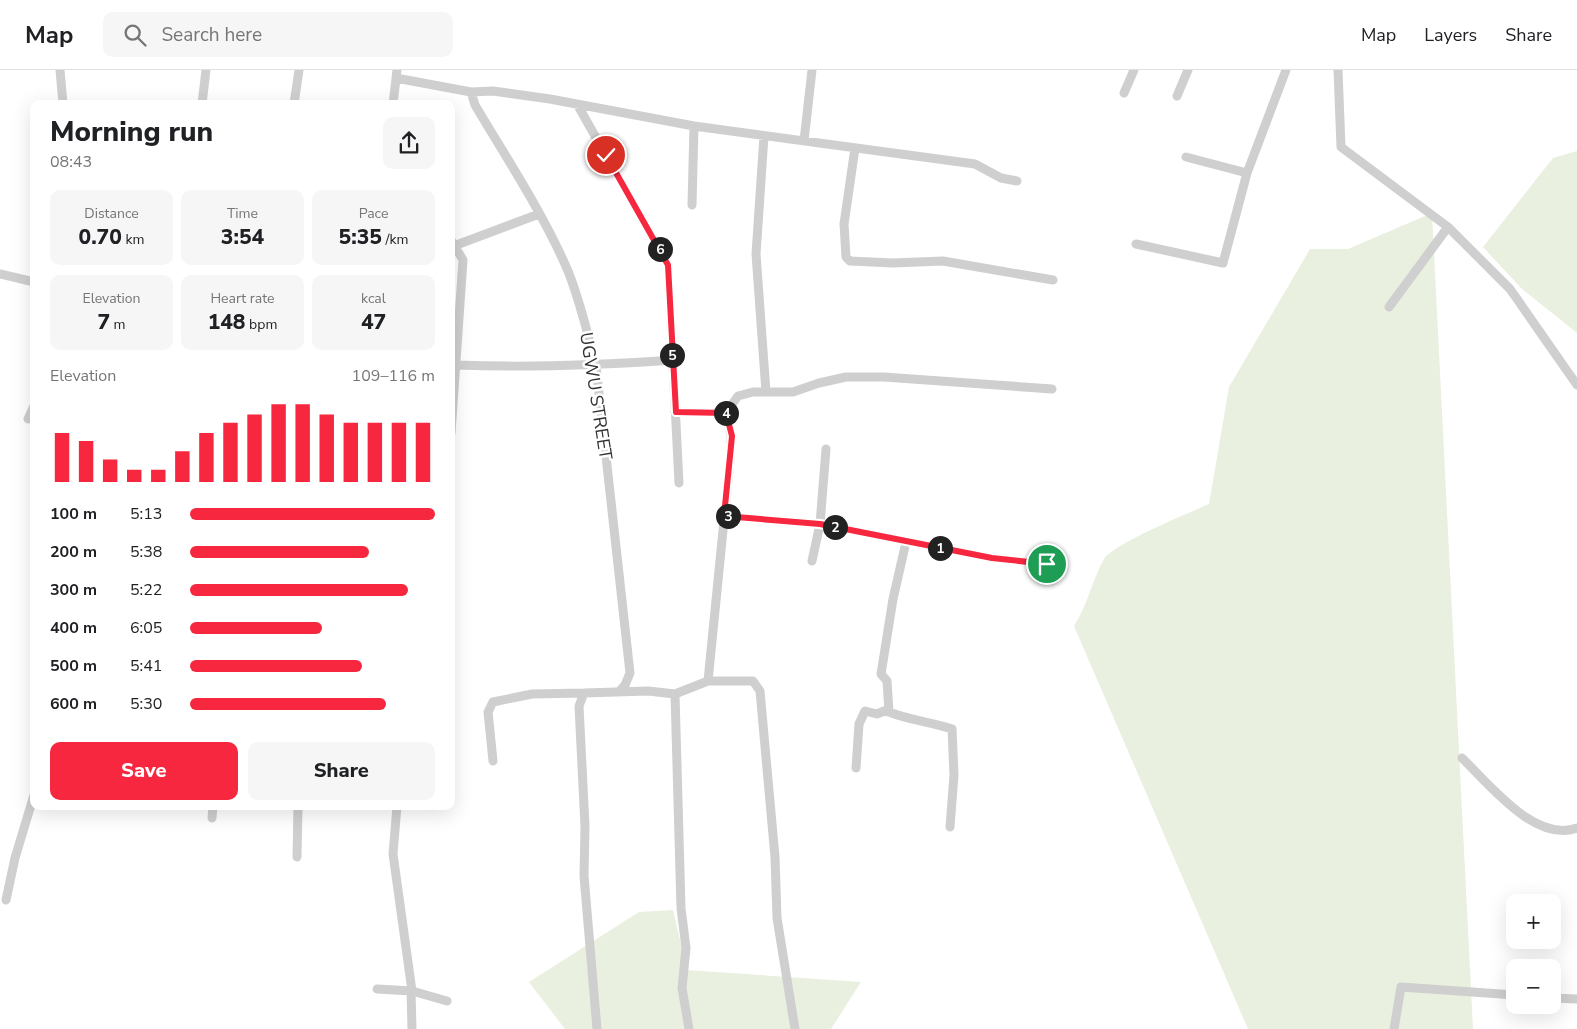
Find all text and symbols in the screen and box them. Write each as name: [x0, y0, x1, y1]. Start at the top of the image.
search box: [103, 12, 453, 57]
text: Map: [25, 19, 73, 51]
icon: search: [121, 21, 149, 49]
text: Search here: [161, 22, 262, 48]
text: Map: [1361, 23, 1396, 47]
text: Layers: [1424, 23, 1477, 47]
text: Share: [1505, 23, 1552, 47]
text: Morning run: [50, 113, 213, 151]
button: share: [383, 117, 435, 169]
pin: [585, 134, 627, 176]
icon: check: [592, 141, 620, 169]
text: 08:43: [50, 151, 92, 173]
text: Distance: [84, 204, 139, 223]
text: Time: [227, 204, 258, 223]
text: Pace: [359, 204, 388, 223]
text: 0.70: [79, 223, 122, 251]
text: 3:54: [221, 223, 264, 251]
text: 5:35: [339, 223, 382, 251]
text: km: [122, 230, 144, 249]
text: /km: [382, 230, 408, 249]
pin: 6: [648, 236, 672, 262]
text: 6: [656, 240, 665, 259]
text: Elevation: [83, 289, 140, 308]
text: Heart rate: [210, 289, 275, 308]
text: kcal: [361, 289, 386, 308]
text: 7: [97, 308, 110, 336]
text: 148: [208, 308, 245, 336]
text: 47: [361, 308, 386, 336]
text: m: [110, 315, 126, 334]
text: bpm: [245, 315, 277, 334]
street label: UGWU STREET: [574, 331, 618, 462]
pin: 5: [660, 342, 684, 368]
text: 5: [668, 346, 677, 365]
text: Elevation: [50, 365, 116, 387]
text: 109–116 m: [352, 365, 435, 387]
pin: 4: [714, 400, 738, 426]
text: 4: [722, 404, 731, 423]
text: 100 m: [50, 503, 97, 525]
text: 5:13: [130, 503, 162, 525]
pin: 3: [716, 504, 740, 528]
text: 3: [724, 507, 733, 526]
pin: 2: [822, 514, 848, 540]
text: 2: [831, 518, 840, 537]
pin: 1: [928, 536, 952, 560]
text: 1: [936, 539, 945, 558]
text: 200 m: [50, 541, 97, 563]
text: 5:38: [130, 541, 162, 563]
pin: [1026, 543, 1068, 585]
icon: arrive: [1033, 550, 1061, 578]
text: 300 m: [50, 579, 97, 601]
text: 5:22: [130, 579, 162, 601]
text: 400 m: [50, 617, 97, 639]
text: 6:05: [130, 617, 162, 639]
text: 500 m: [50, 655, 97, 677]
text: 5:41: [130, 655, 162, 677]
text: 600 m: [50, 693, 97, 715]
text: 5:30: [130, 693, 162, 715]
button: Save: [50, 742, 238, 800]
button: Share: [248, 742, 435, 800]
map controls: [1506, 894, 1561, 1014]
button: +: [1506, 894, 1561, 949]
button: −: [1506, 959, 1561, 1014]

